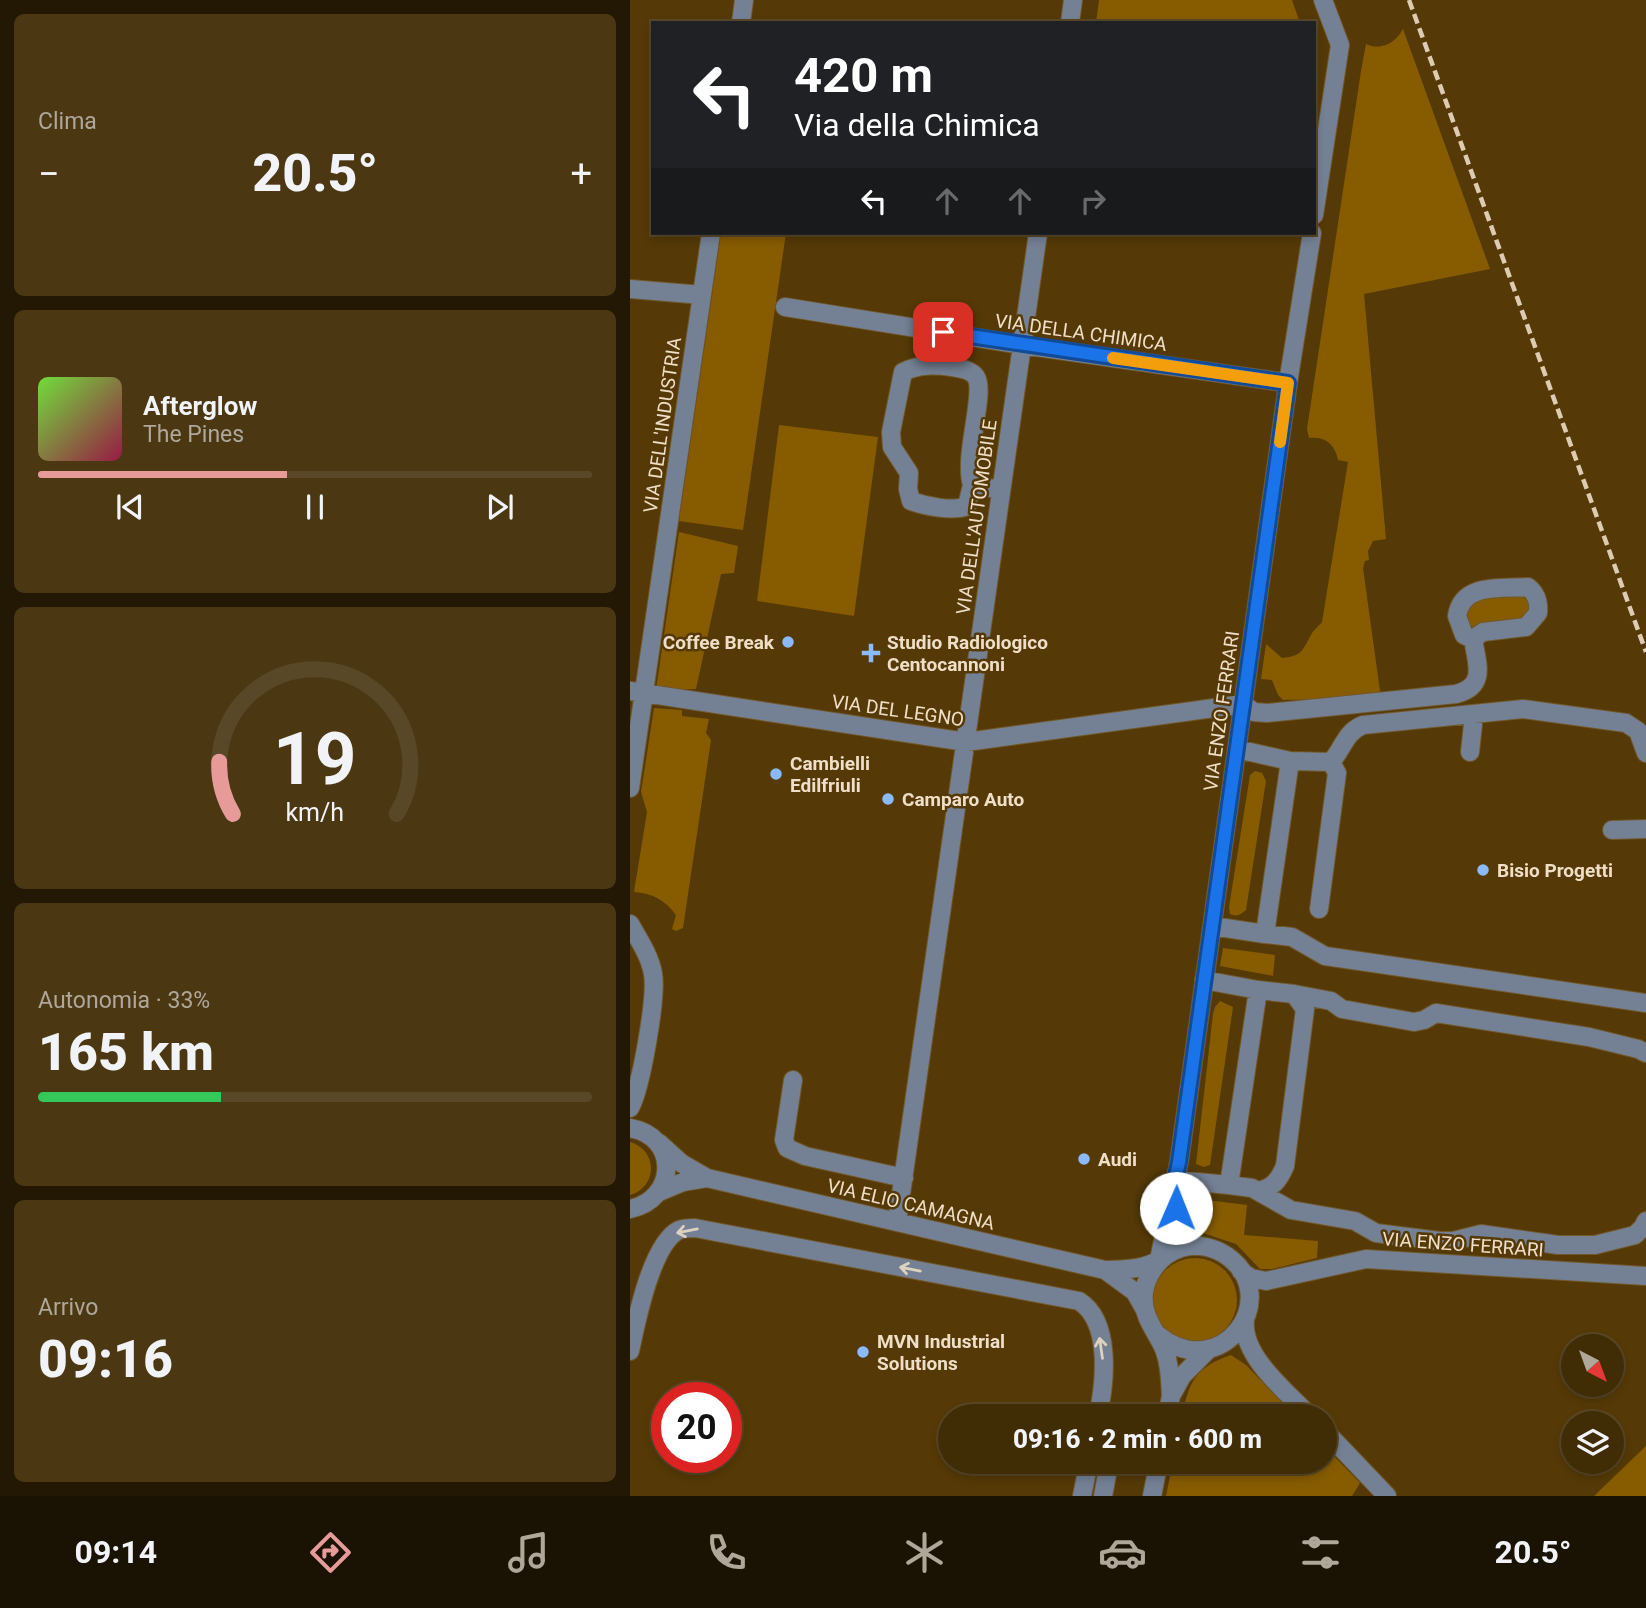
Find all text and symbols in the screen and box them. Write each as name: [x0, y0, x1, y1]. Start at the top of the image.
text: 420 m: [794, 47, 933, 104]
icon: left: [679, 49, 770, 140]
text: Via della Chimica: [794, 106, 1040, 144]
text: Clima: [38, 108, 97, 135]
text: 20.5°: [252, 143, 378, 204]
text: −: [38, 152, 60, 196]
text: +: [570, 152, 592, 196]
icon: left: [855, 182, 893, 220]
icon: ahead: [928, 182, 966, 220]
icon: ahead: [1001, 182, 1039, 220]
icon: right: [1074, 182, 1112, 220]
pin: [913, 302, 973, 362]
street label: VIA DELLA CHIMICA: [994, 309, 1169, 356]
icon: arrive: [924, 313, 962, 351]
street label: VIA DELL'INDUSTRIA: [639, 335, 686, 514]
text: Afterglow: [143, 391, 257, 421]
street label: VIA DELL'AUTOMOBILE: [951, 418, 1002, 616]
text: The Pines: [143, 421, 244, 448]
icon: previous: [111, 488, 149, 526]
icon: pause: [296, 488, 334, 526]
icon: next: [481, 488, 519, 526]
street label: VIA ENZO FERRARI: [1199, 629, 1244, 793]
place label: Coffee Break: [663, 631, 775, 654]
place label: Studio Radiologico Centocannoni: [887, 631, 1048, 676]
marker: Coffee Break: [780, 634, 796, 650]
marker: Studio Radiologico Centocannoni: [861, 643, 881, 663]
street label: VIA DEL LEGNO: [830, 690, 966, 731]
text: 19: [273, 716, 357, 802]
place label: Cambielli Edilfriuli: [790, 752, 870, 797]
marker: Cambielli Edilfriuli: [768, 766, 784, 782]
place label: Camparo Auto: [902, 788, 1025, 811]
marker: Camparo Auto: [880, 791, 896, 807]
text: km/h: [286, 798, 344, 827]
place label: Bisio Progetti: [1497, 859, 1613, 882]
marker: Bisio Progetti: [1475, 862, 1491, 878]
text: Autonomia · 33%: [38, 987, 210, 1014]
text: 165 km: [38, 1022, 214, 1083]
place label: Audi: [1098, 1148, 1137, 1171]
marker: Audi: [1076, 1151, 1092, 1167]
position arrow: [1139, 1171, 1213, 1245]
street label: VIA ELIO CAMAGNA: [825, 1174, 998, 1235]
one-way arrow: [676, 1225, 698, 1238]
street label: VIA ENZO FERRARI: [1381, 1227, 1544, 1262]
one-way arrow: [899, 1261, 922, 1275]
text: Arrivo: [38, 1294, 98, 1321]
text: 09:16: [38, 1329, 173, 1390]
place label: MVN Industrial Solutions: [877, 1330, 1005, 1375]
north arrow: [1561, 1334, 1624, 1396]
map controls: [1561, 1334, 1624, 1474]
one-way arrow: [1095, 1337, 1108, 1360]
marker: MVN Industrial Solutions: [855, 1344, 871, 1360]
speed limit sign: 20: [651, 1382, 742, 1473]
button: layers: [1561, 1411, 1624, 1474]
text: 09:16 · 2 min · 600 m: [1013, 1424, 1262, 1454]
icon: directions: [306, 1528, 355, 1577]
icon: music: [504, 1528, 553, 1577]
icon: phone: [702, 1528, 751, 1577]
icon: climate: [900, 1528, 949, 1577]
icon: car: [1098, 1528, 1147, 1577]
icon: filters: [1296, 1528, 1345, 1577]
text: 09:14: [75, 1533, 157, 1571]
text: 20.5°: [1495, 1533, 1571, 1571]

